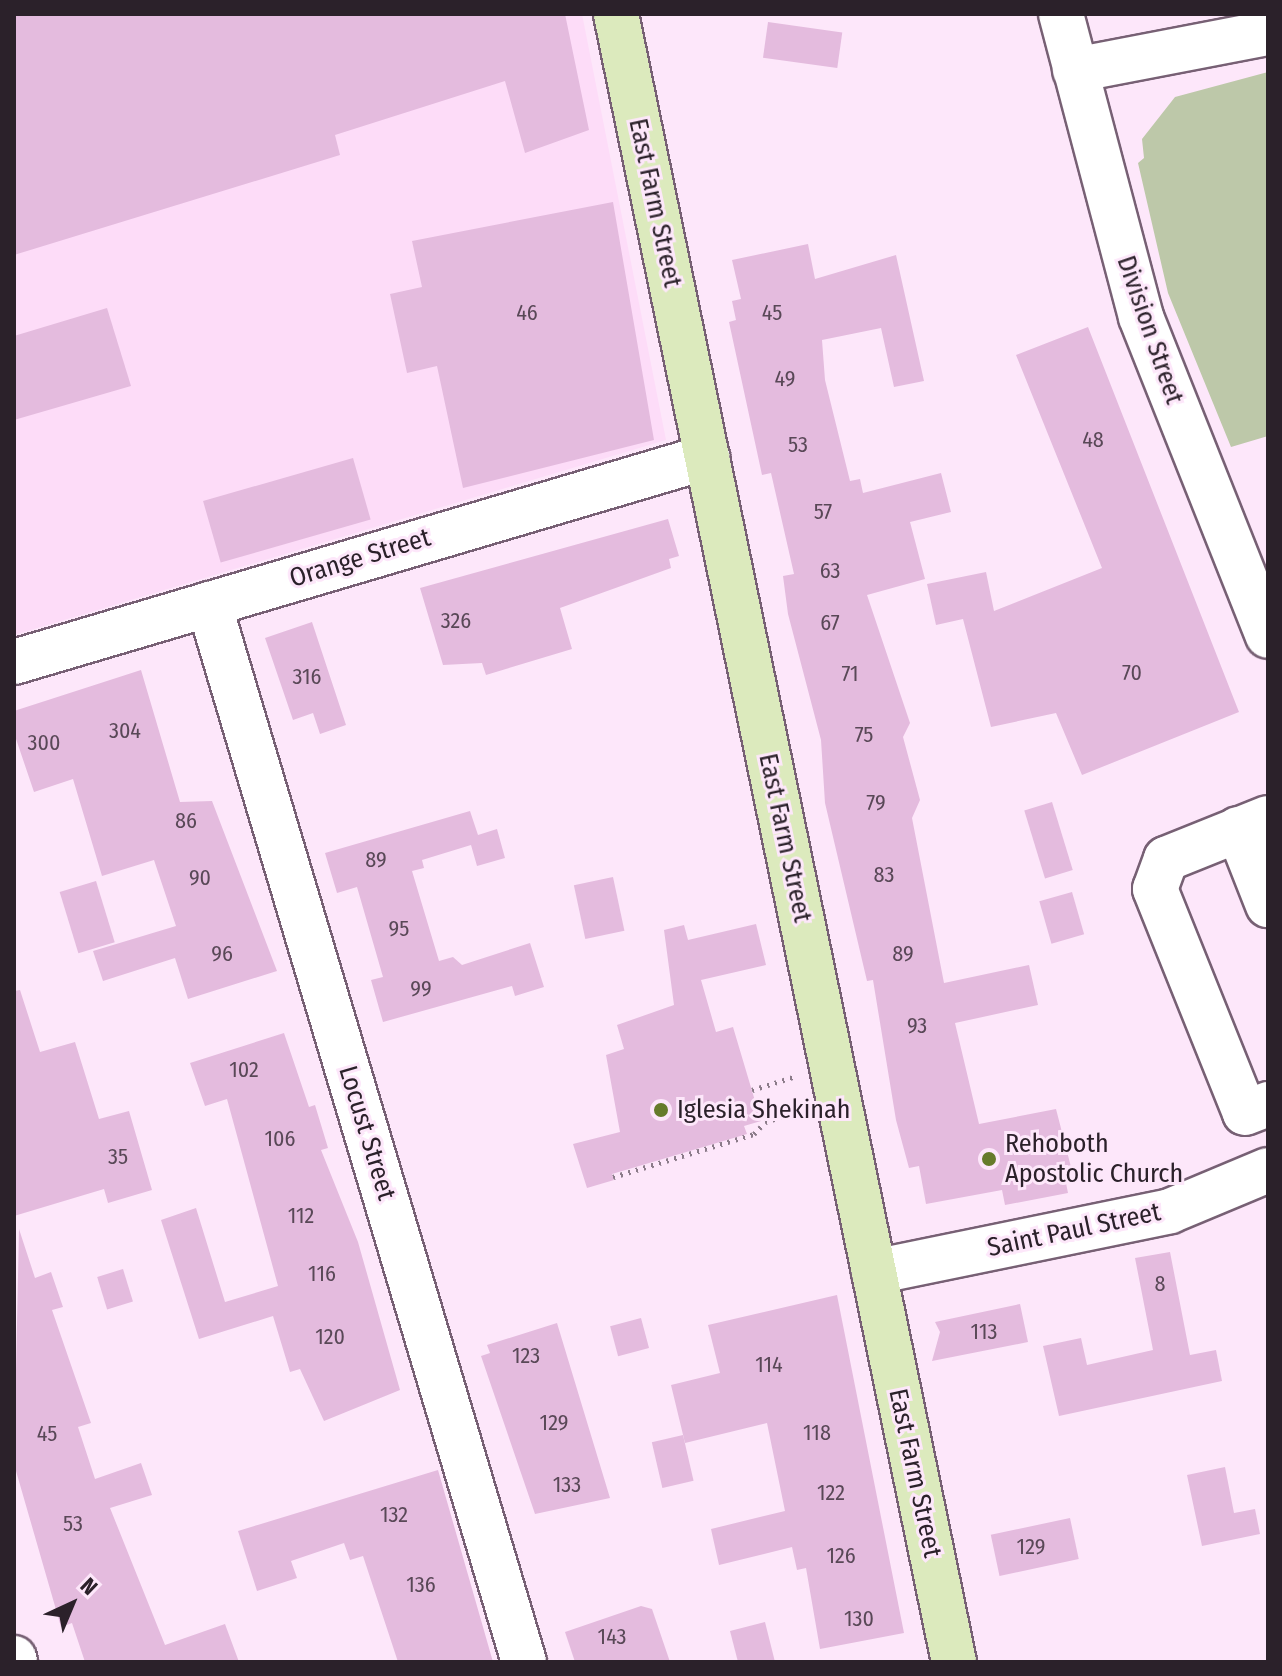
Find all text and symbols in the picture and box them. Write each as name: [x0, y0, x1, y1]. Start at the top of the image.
street label: East Farm Street: [622, 116, 688, 290]
street label: Division Street: [1110, 252, 1190, 408]
house number: 46: [516, 300, 538, 326]
house number: 45: [762, 300, 782, 326]
house number: 49: [775, 366, 795, 392]
house number: 48: [1082, 427, 1104, 453]
house number: 53: [788, 432, 808, 458]
house number: 57: [814, 499, 832, 525]
street label: Orange Street: [286, 522, 434, 594]
house number: 63: [820, 558, 840, 584]
house number: 326: [441, 608, 471, 634]
house number: 67: [820, 610, 840, 636]
house number: 70: [1122, 660, 1142, 686]
house number: 71: [841, 661, 859, 687]
house number: 316: [293, 664, 321, 690]
house number: 304: [109, 718, 141, 744]
house number: 75: [855, 722, 873, 748]
house number: 300: [28, 730, 60, 756]
street label: East Farm Street: [752, 751, 818, 925]
house number: 79: [866, 790, 886, 816]
house number: 86: [175, 808, 197, 834]
house number: 89: [365, 847, 387, 873]
house number: 83: [874, 862, 894, 888]
house number: 90: [189, 865, 211, 891]
house number: 95: [389, 916, 409, 942]
house number: 96: [211, 941, 233, 967]
house number: 89: [892, 941, 914, 967]
house number: 99: [410, 976, 432, 1002]
house number: 93: [907, 1013, 927, 1039]
house number: 102: [229, 1057, 259, 1083]
street label: Locust Street: [332, 1062, 402, 1204]
place label: Iglesia Shekinah: [677, 1094, 850, 1126]
marker: Iglesia Shekinah: [652, 1101, 670, 1119]
house number: 106: [265, 1126, 295, 1152]
place label: Rehoboth Apostolic Church: [1005, 1128, 1183, 1190]
house number: 35: [108, 1144, 128, 1170]
marker: Rehoboth Apostolic Church: [980, 1150, 998, 1168]
street label: Saint Paul Street: [985, 1196, 1163, 1264]
house number: 112: [288, 1203, 314, 1229]
house number: 116: [308, 1261, 336, 1287]
house number: 8: [1155, 1271, 1165, 1297]
house number: 113: [971, 1319, 997, 1345]
house number: 120: [315, 1324, 345, 1350]
house number: 123: [512, 1343, 540, 1369]
house number: 114: [755, 1352, 783, 1378]
street label: East Farm Street: [882, 1386, 948, 1560]
house number: 129: [540, 1410, 568, 1436]
house number: 118: [803, 1420, 831, 1446]
house number: 45: [37, 1421, 57, 1447]
house number: 133: [553, 1472, 581, 1498]
house number: 122: [817, 1480, 845, 1506]
house number: 132: [380, 1502, 408, 1528]
house number: 53: [63, 1511, 83, 1537]
house number: 129: [1017, 1534, 1045, 1560]
house number: 126: [826, 1543, 856, 1569]
north arrow: [32, 1564, 112, 1644]
text: N: [75, 1572, 103, 1601]
house number: 136: [406, 1572, 436, 1598]
house number: 130: [844, 1606, 874, 1632]
house number: 143: [598, 1624, 626, 1650]

